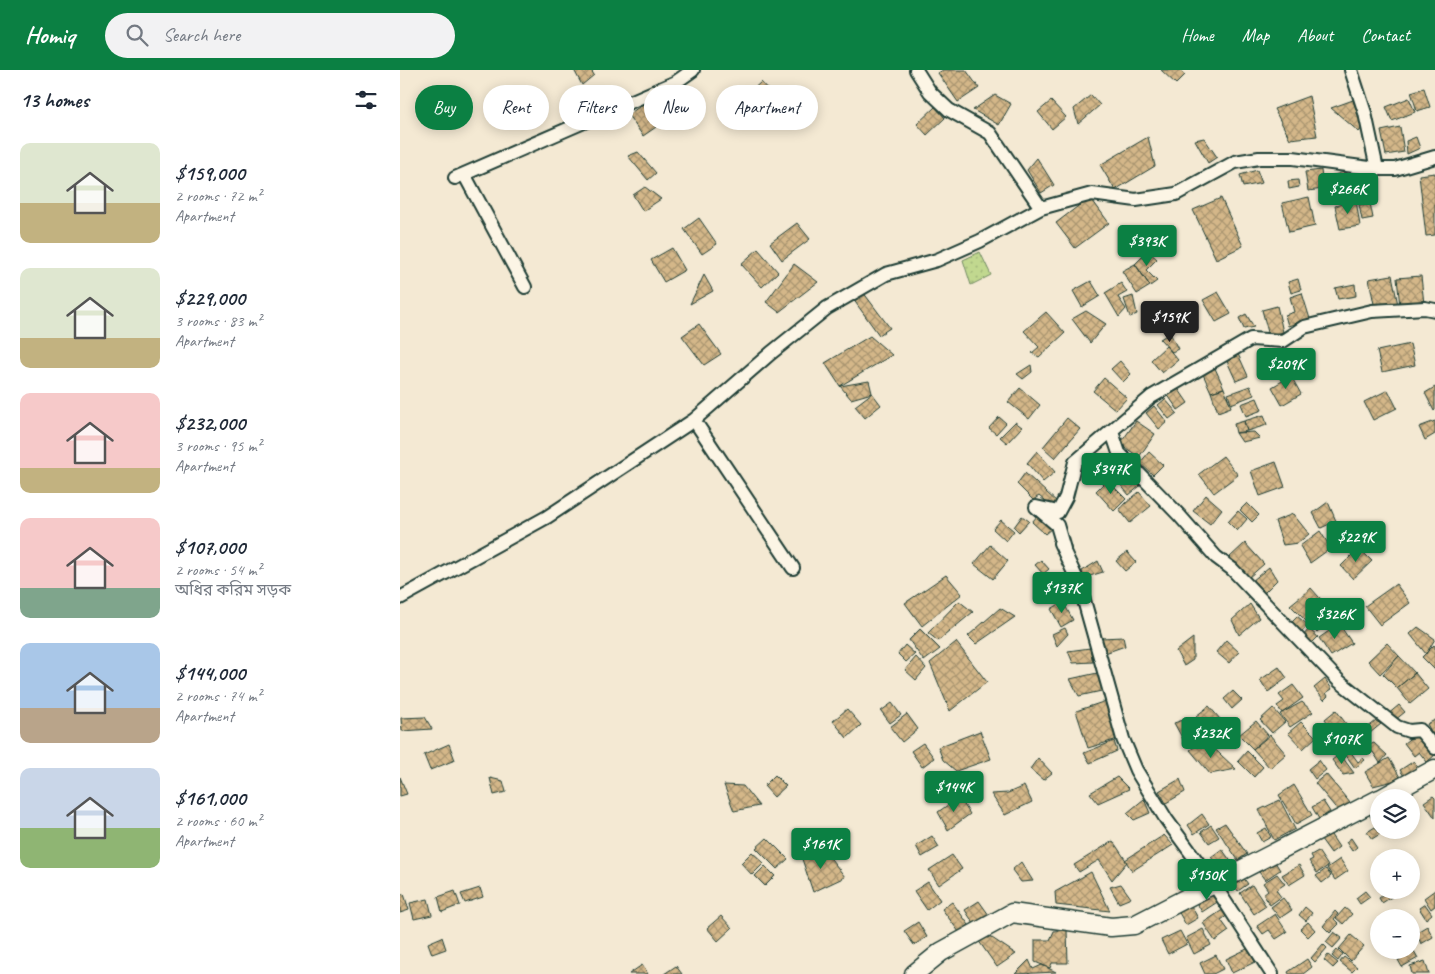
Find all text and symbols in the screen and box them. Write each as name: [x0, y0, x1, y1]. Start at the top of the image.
search box: [105, 13, 455, 58]
text: Homiq: [25, 20, 75, 50]
icon: search: [123, 21, 151, 49]
text: Search here: [163, 23, 240, 47]
text: Home: [1181, 24, 1214, 46]
text: Map: [1242, 24, 1269, 46]
text: About: [1297, 24, 1333, 46]
text: Contact: [1361, 24, 1410, 46]
chip: Buy: [415, 85, 473, 130]
chip: Rent: [483, 85, 549, 130]
chip: Filters: [559, 85, 634, 130]
chip: New: [644, 85, 706, 130]
chip: Apartment: [716, 85, 818, 130]
icon: filters: [352, 86, 380, 114]
text: 13 homes: [20, 87, 89, 113]
text: $159,000: [175, 160, 245, 186]
icon: home: [60, 163, 120, 223]
pin: $266K: [1313, 172, 1383, 215]
text: $266K: [1329, 179, 1367, 199]
text: 2 rooms · 72 m²: [175, 186, 261, 206]
text: Apartment: [175, 206, 234, 226]
pin: $393K: [1112, 224, 1182, 267]
text: $393K: [1129, 231, 1165, 251]
text: $229,000: [175, 285, 245, 311]
icon: home: [60, 288, 120, 348]
pin: $159K: [1135, 300, 1205, 343]
text: $159K: [1152, 307, 1188, 327]
text: 3 rooms · 83 m²: [175, 311, 261, 331]
text: Apartment: [175, 331, 234, 351]
pin: $209K: [1251, 348, 1321, 390]
text: $209K: [1268, 354, 1304, 374]
text: $232,000: [175, 410, 245, 436]
icon: home: [60, 413, 120, 473]
text: 3 rooms · 95 m²: [175, 436, 261, 456]
pin: $347K: [1076, 452, 1146, 495]
text: Apartment: [175, 456, 234, 476]
text: $347K: [1093, 459, 1129, 479]
pin: $229K: [1321, 520, 1391, 563]
text: $229K: [1338, 527, 1374, 547]
text: $107,000: [175, 534, 245, 560]
icon: home: [60, 538, 120, 598]
text: 2 rooms · 54 m²: [175, 560, 261, 580]
pin: $137K: [1027, 572, 1097, 614]
text: $137K: [1044, 578, 1080, 598]
text: অধির করিম সড়ক: [175, 580, 291, 600]
pin: $326K: [1300, 598, 1370, 640]
text: $326K: [1316, 604, 1354, 624]
text: $144,000: [175, 660, 245, 686]
icon: home: [60, 663, 120, 723]
text: 2 rooms · 74 m²: [175, 686, 261, 706]
text: Apartment: [175, 706, 234, 726]
pin: $232K: [1176, 716, 1246, 759]
pin: $107K: [1307, 722, 1377, 765]
text: $232K: [1193, 723, 1229, 743]
text: $107K: [1324, 729, 1360, 749]
pin: $144K: [919, 770, 989, 813]
text: $144K: [936, 777, 972, 797]
text: $161,000: [175, 785, 246, 811]
icon: home: [60, 788, 120, 848]
map controls: [1370, 789, 1420, 959]
button: layers: [1370, 789, 1420, 839]
text: 2 rooms · 60 m²: [175, 811, 261, 831]
pin: $161K: [786, 828, 856, 870]
text: Apartment: [175, 831, 234, 851]
text: $161K: [802, 834, 840, 854]
button: +: [1370, 849, 1420, 899]
pin: $150K: [1172, 858, 1242, 901]
text: $150K: [1189, 865, 1225, 885]
button: −: [1370, 909, 1420, 959]

